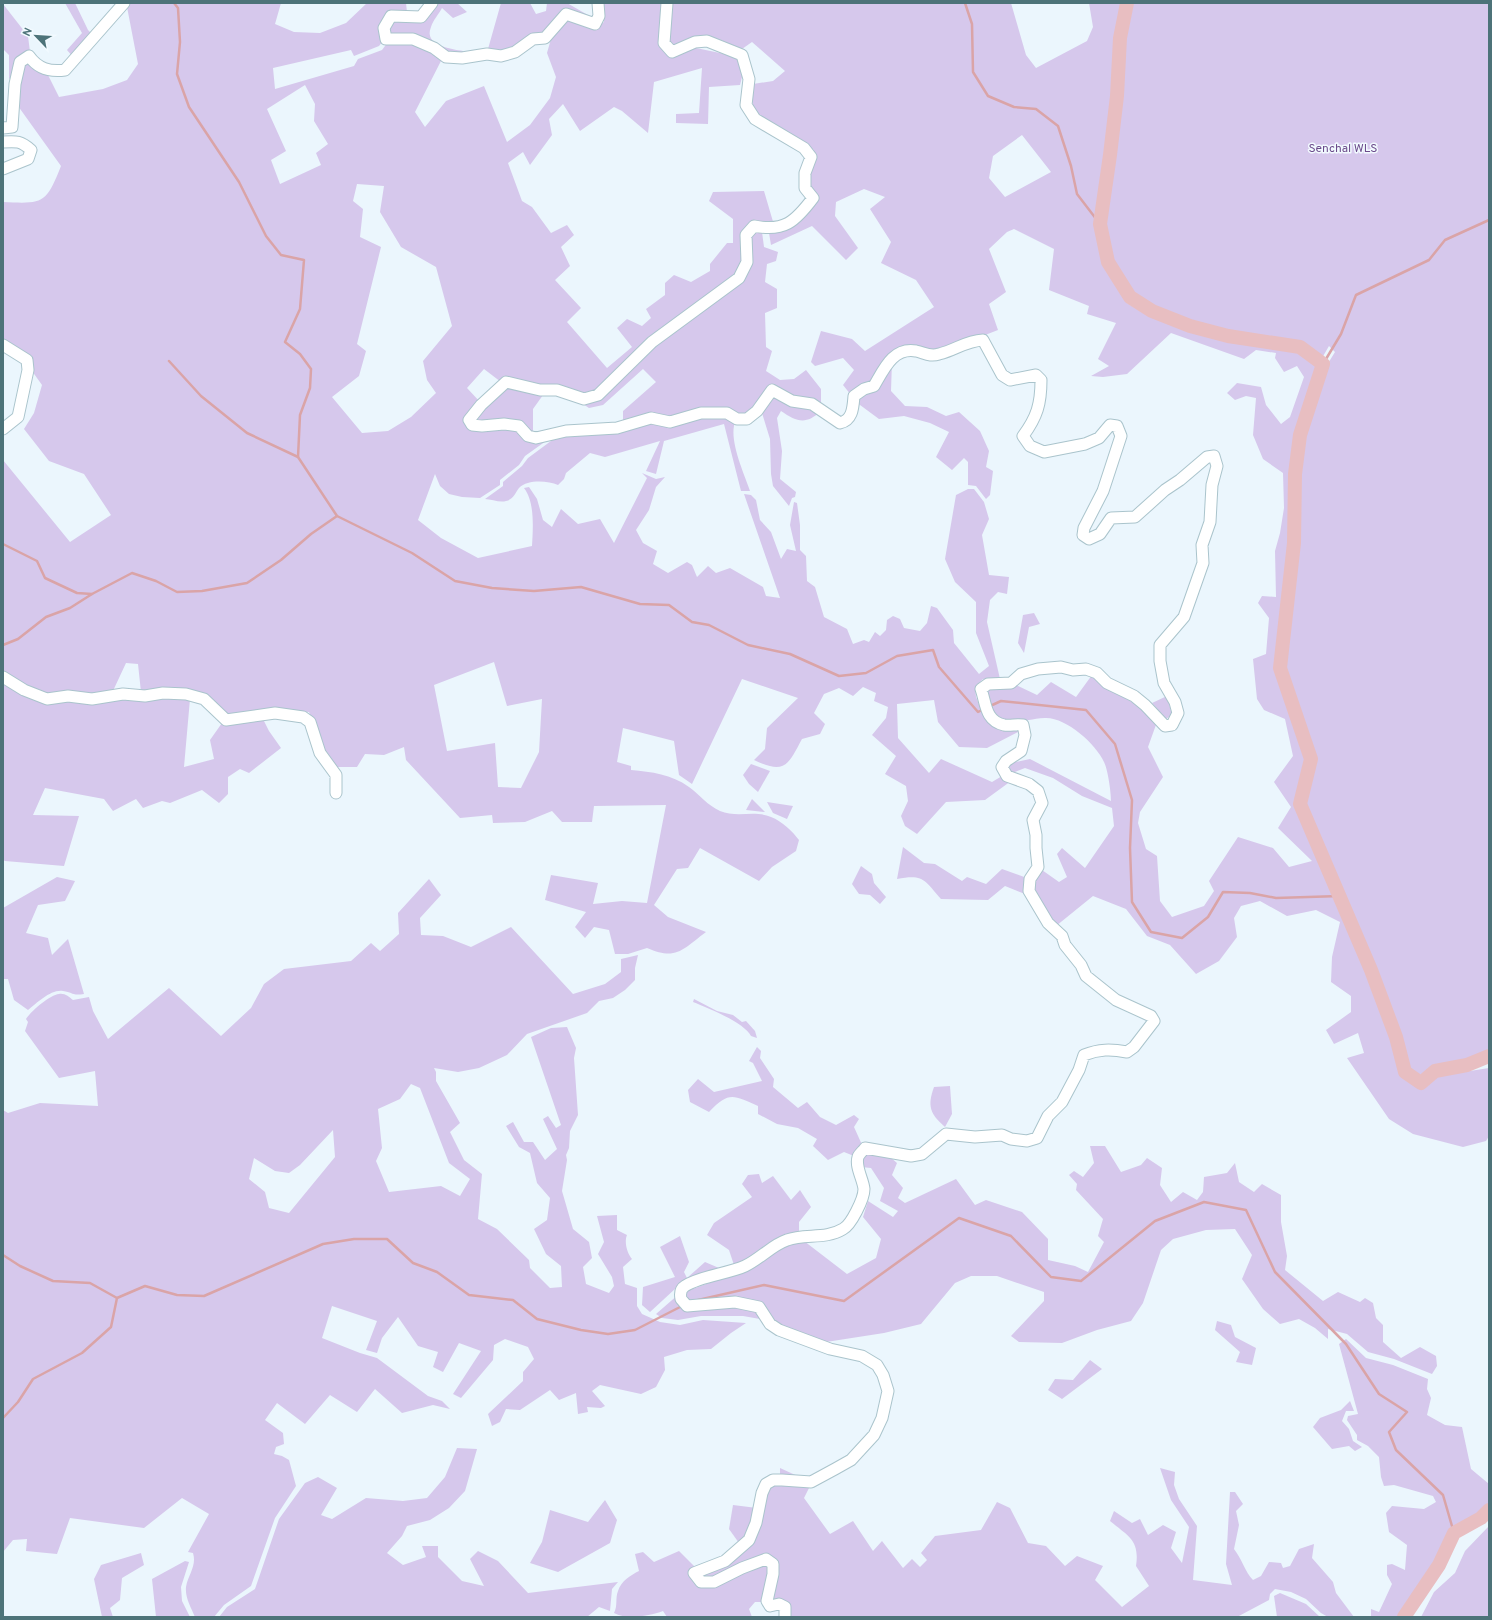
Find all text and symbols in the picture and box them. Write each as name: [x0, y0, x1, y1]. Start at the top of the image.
north arrow: [16, 16, 56, 56]
text: N: [20, 26, 36, 39]
park label: Senchal WLS: [1308, 141, 1378, 157]

